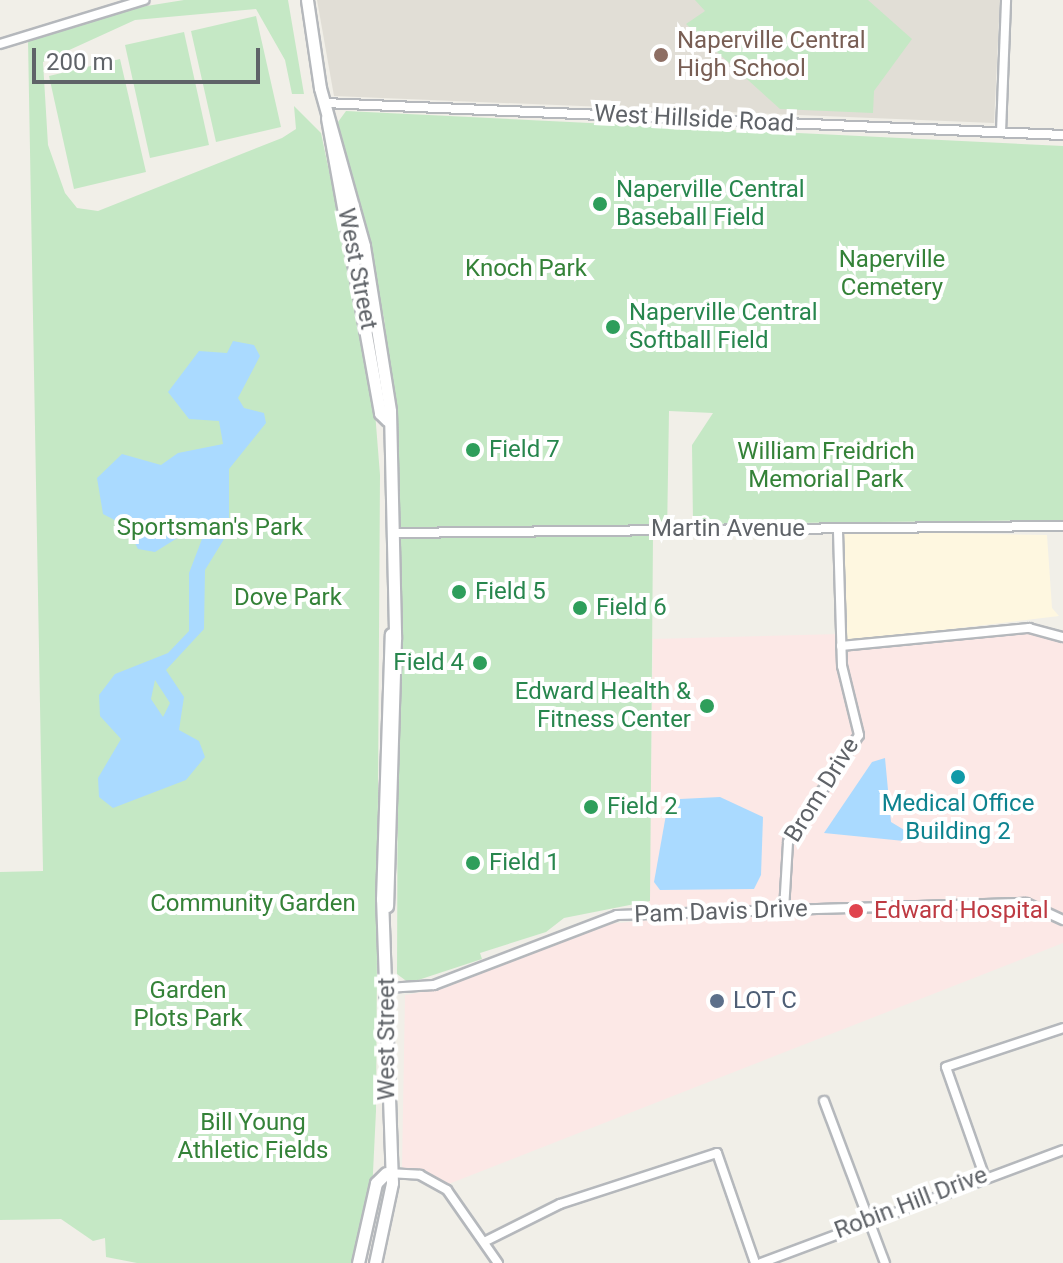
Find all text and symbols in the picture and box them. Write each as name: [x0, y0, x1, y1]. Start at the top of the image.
place label: Naperville Central High School: [677, 27, 866, 83]
scale bar: [36, 32, 264, 82]
marker: Naperville Central High School: [652, 46, 670, 64]
text: 200 m: [46, 48, 113, 76]
street label: West Hillside Road: [593, 99, 795, 139]
place label: Naperville Central Baseball Field: [616, 176, 805, 232]
marker: Naperville Central Baseball Field: [591, 195, 609, 213]
street label: West Street: [331, 206, 383, 332]
park label: Naperville Cemetery: [839, 246, 945, 302]
park label: Knoch Park: [465, 255, 587, 283]
place label: Naperville Central Softball Field: [629, 299, 818, 355]
marker: Naperville Central Softball Field: [604, 318, 622, 336]
place label: Field 7: [489, 436, 560, 464]
park label: William Freidrich Memorial Park: [737, 438, 915, 494]
marker: Field 7: [464, 441, 482, 459]
park label: Sportsman's Park: [117, 514, 303, 542]
street label: Martin Avenue: [651, 515, 805, 543]
place label: Field 5: [475, 578, 546, 606]
marker: Field 5: [450, 583, 468, 601]
park label: Dove Park: [234, 584, 342, 612]
place label: Field 6: [596, 594, 667, 622]
marker: Field 6: [571, 599, 589, 617]
place label: Field 4: [393, 649, 464, 677]
marker: Field 4: [471, 654, 489, 672]
place label: Edward Health & Fitness Center: [515, 678, 691, 734]
marker: Edward Health & Fitness Center: [698, 697, 716, 715]
street label: Brom Drive: [779, 733, 865, 847]
marker: Medical Office Building 2: [949, 768, 967, 786]
place label: Medical Office Building 2: [882, 790, 1034, 846]
place label: Field 2: [607, 793, 678, 821]
marker: Field 2: [582, 798, 600, 816]
place label: Field 1: [489, 849, 560, 877]
marker: Field 1: [464, 854, 482, 872]
park label: Community Garden: [150, 890, 356, 918]
street label: Pam Davis Drive: [634, 895, 808, 929]
place label: Edward Hospital: [874, 897, 1049, 925]
marker: Edward Hospital: [845, 900, 867, 922]
park label: Garden Plots Park: [133, 977, 243, 1033]
street label: West Street: [373, 977, 401, 1101]
place label: LOT C: [733, 987, 797, 1015]
marker: LOT C: [708, 992, 726, 1010]
park label: Bill Young Athletic Fields: [178, 1109, 328, 1165]
street label: Robin Hill Drive: [830, 1161, 992, 1245]

